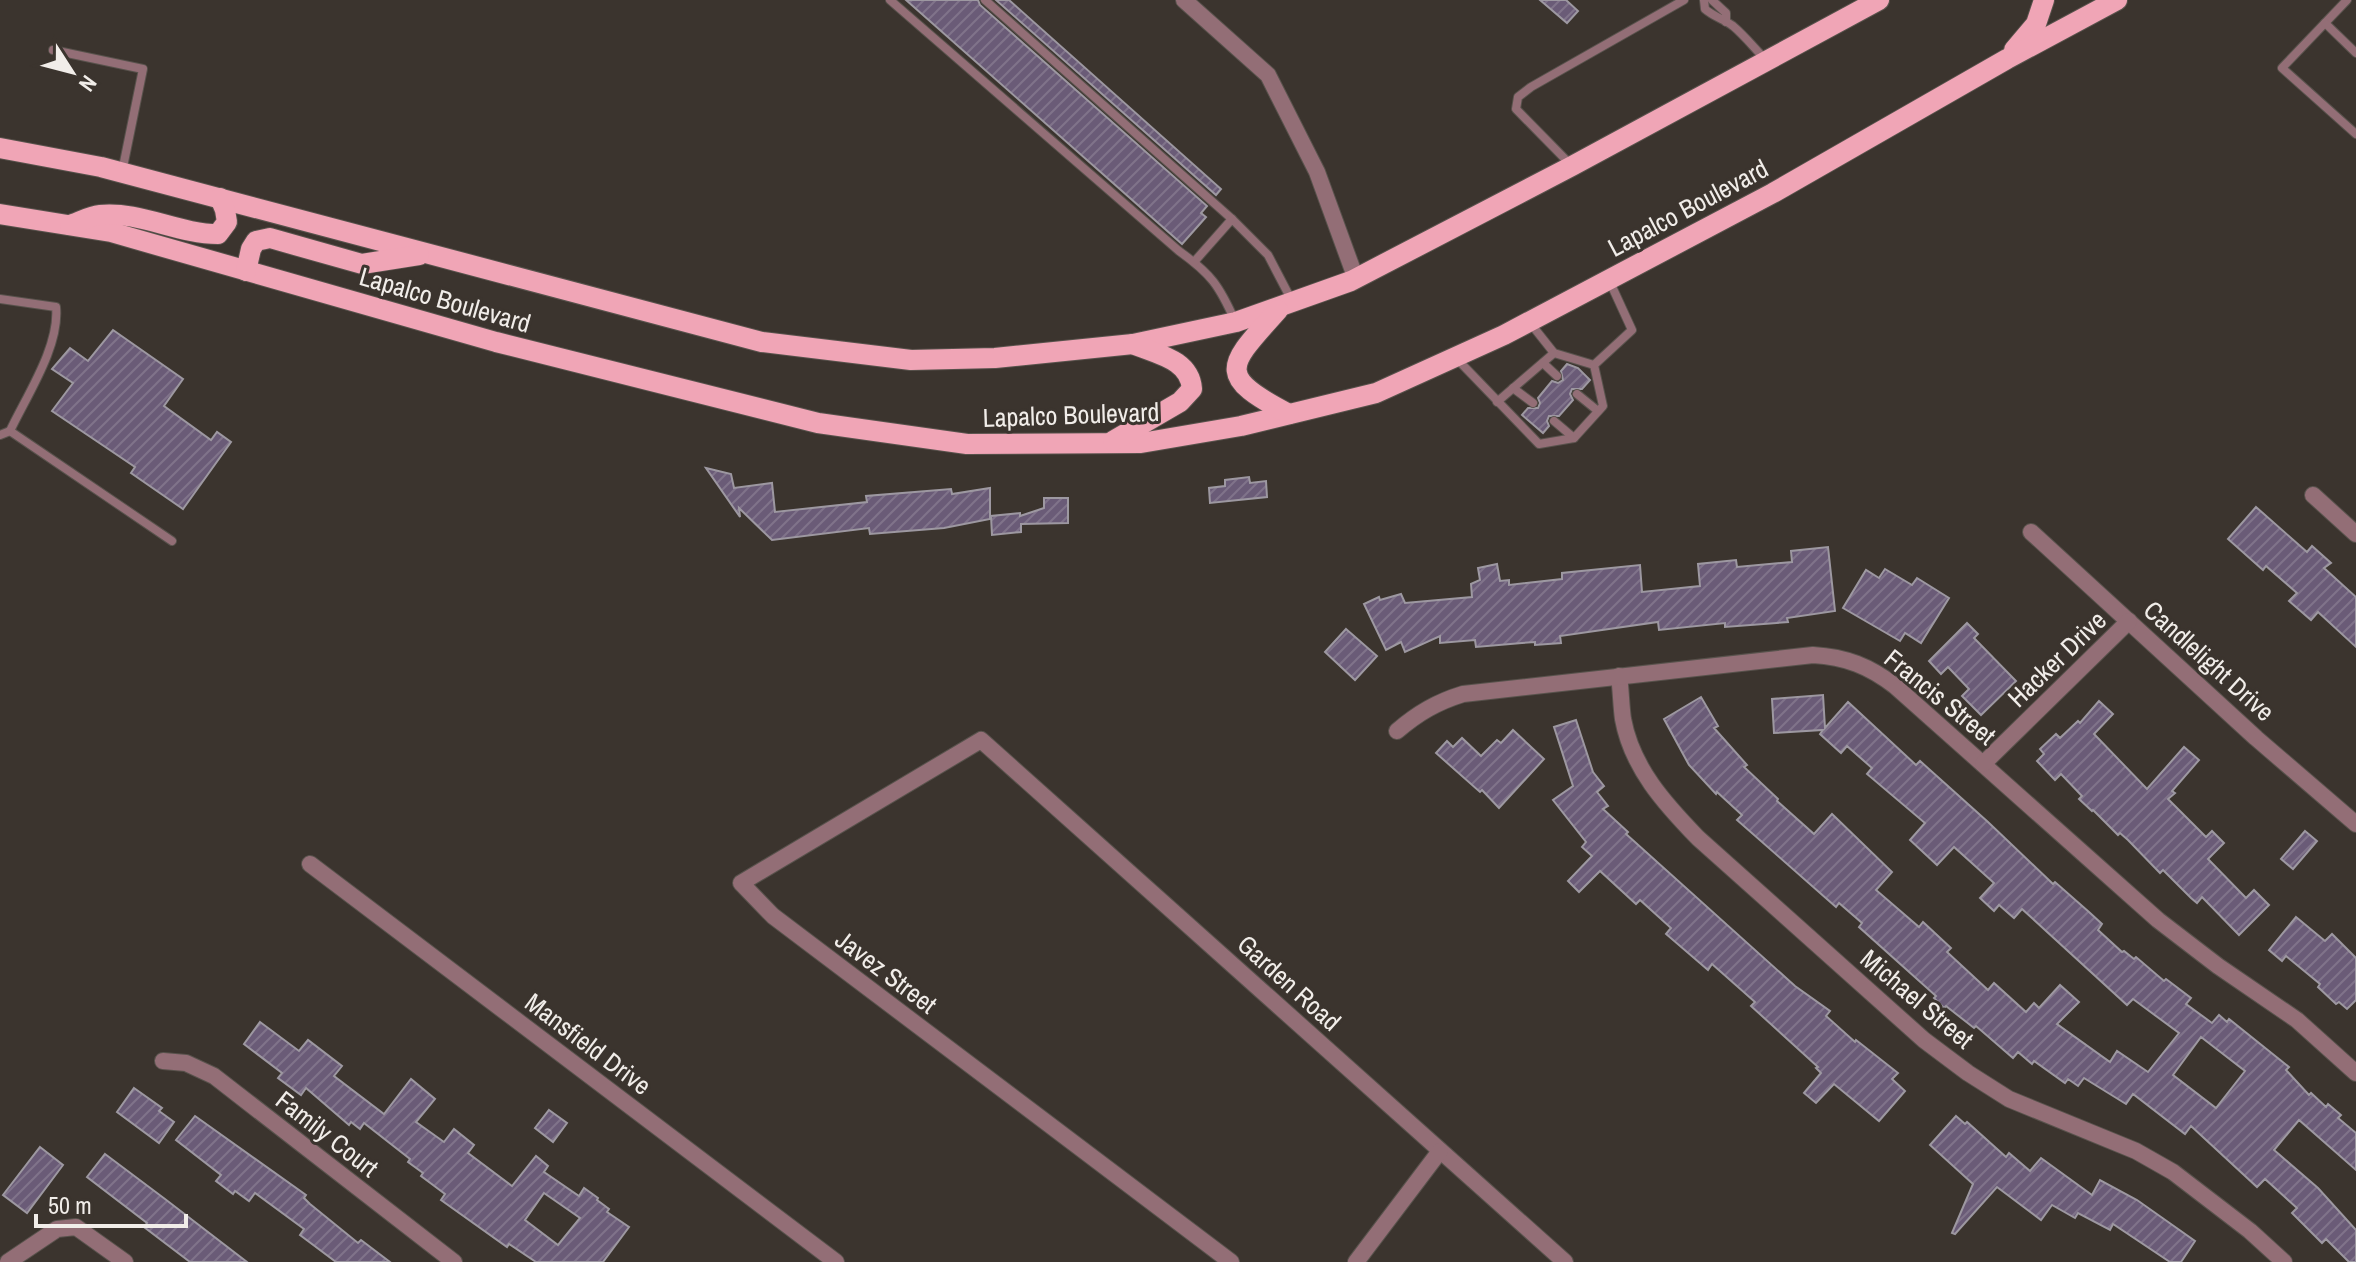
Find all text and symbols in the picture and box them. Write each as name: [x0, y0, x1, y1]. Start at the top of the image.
north arrow: [32, 32, 112, 112]
text: N: [72, 70, 104, 98]
street label: Lapalco Boulevard: [1602, 151, 1774, 264]
street label: Lapalco Boulevard: [355, 258, 535, 341]
street label: Lapalco Boulevard: [982, 394, 1160, 435]
street label: Candlelight Drive: [2136, 593, 2282, 729]
street label: Hacker Drive: [2000, 603, 2114, 714]
street label: Francis Street: [1877, 641, 2003, 752]
street label: Javez Street: [828, 922, 944, 1021]
street label: Garden Road: [1230, 927, 1349, 1038]
street label: Michael Street: [1853, 941, 1981, 1056]
street label: Mansfield Drive: [518, 985, 658, 1103]
street label: Family Court: [269, 1083, 386, 1185]
scale bar: [36, 1178, 186, 1228]
text: 50 m: [48, 1189, 92, 1221]

